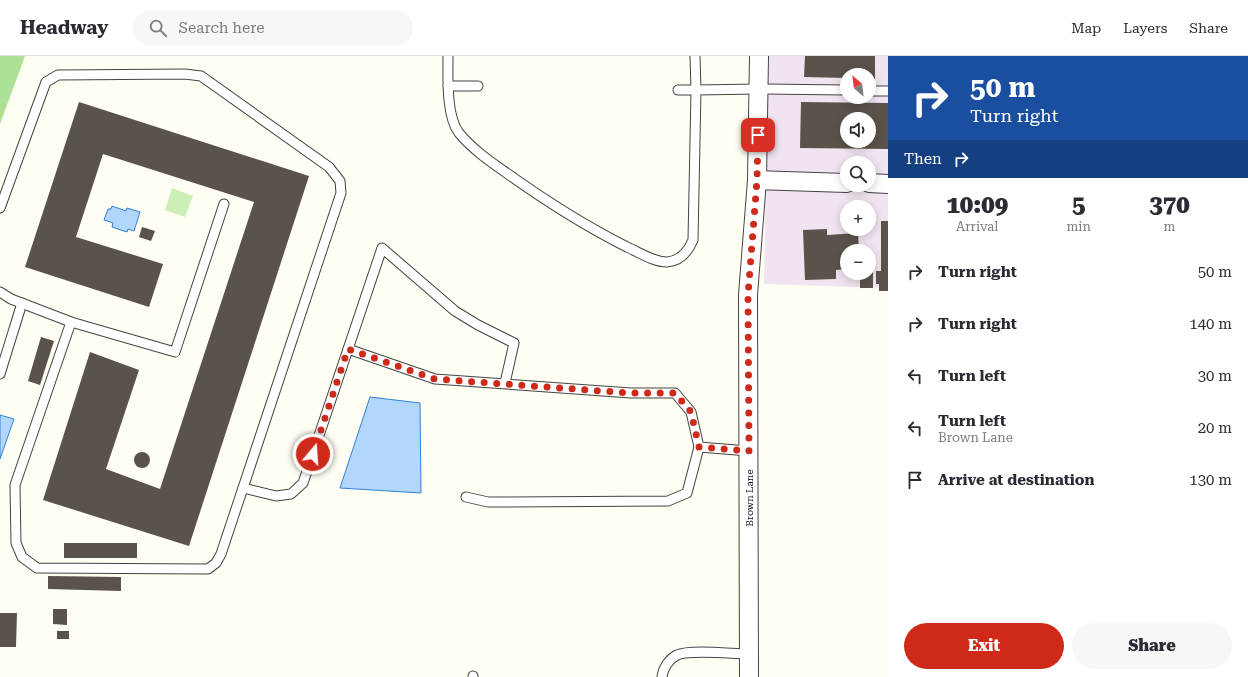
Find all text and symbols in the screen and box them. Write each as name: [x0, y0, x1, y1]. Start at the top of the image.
search box: [133, 10, 413, 46]
text: Headway: [20, 16, 109, 39]
icon: search: [147, 17, 169, 39]
text: Search here: [179, 19, 264, 37]
text: Map: [1071, 20, 1101, 36]
text: Layers: [1123, 20, 1167, 36]
text: Share: [1189, 20, 1228, 36]
north arrow: [840, 68, 876, 104]
map controls: [840, 68, 876, 280]
text: 50 m: [970, 71, 1035, 104]
icon: right: [904, 72, 956, 124]
text: Turn right: [970, 105, 1058, 126]
button: sound: [840, 112, 876, 148]
pin: [741, 118, 775, 152]
icon: arrive: [747, 124, 769, 146]
icon: right: [950, 148, 972, 170]
text: Then: [904, 150, 942, 168]
button: search: [840, 156, 876, 192]
text: 10:09: [946, 191, 1008, 219]
text: 5: [1072, 191, 1085, 219]
text: 370: [1149, 191, 1190, 219]
button: +: [840, 200, 876, 236]
text: Arrival: [956, 219, 998, 234]
text: min: [1066, 219, 1091, 234]
text: m: [1163, 219, 1175, 234]
button: −: [840, 244, 876, 280]
icon: right: [904, 261, 926, 283]
text: Turn right: [938, 263, 1017, 281]
text: 50 m: [1198, 263, 1232, 281]
icon: right: [904, 313, 926, 335]
text: Turn right: [938, 315, 1017, 333]
text: 140 m: [1189, 315, 1232, 333]
icon: left: [904, 365, 926, 387]
text: Turn left: [938, 367, 1006, 385]
text: 30 m: [1198, 367, 1232, 385]
text: Turn left: [938, 412, 1006, 430]
icon: left: [904, 417, 926, 439]
text: 20 m: [1198, 419, 1232, 437]
text: Brown Lane: [938, 430, 1013, 445]
position arrow: [292, 433, 334, 475]
street label: Brown Lane: [744, 469, 755, 527]
icon: arrive: [904, 469, 926, 491]
text: Arrive at destination: [938, 471, 1094, 489]
text: 130 m: [1189, 471, 1232, 489]
button: Exit: [904, 623, 1064, 669]
button: Share: [1072, 623, 1232, 669]

